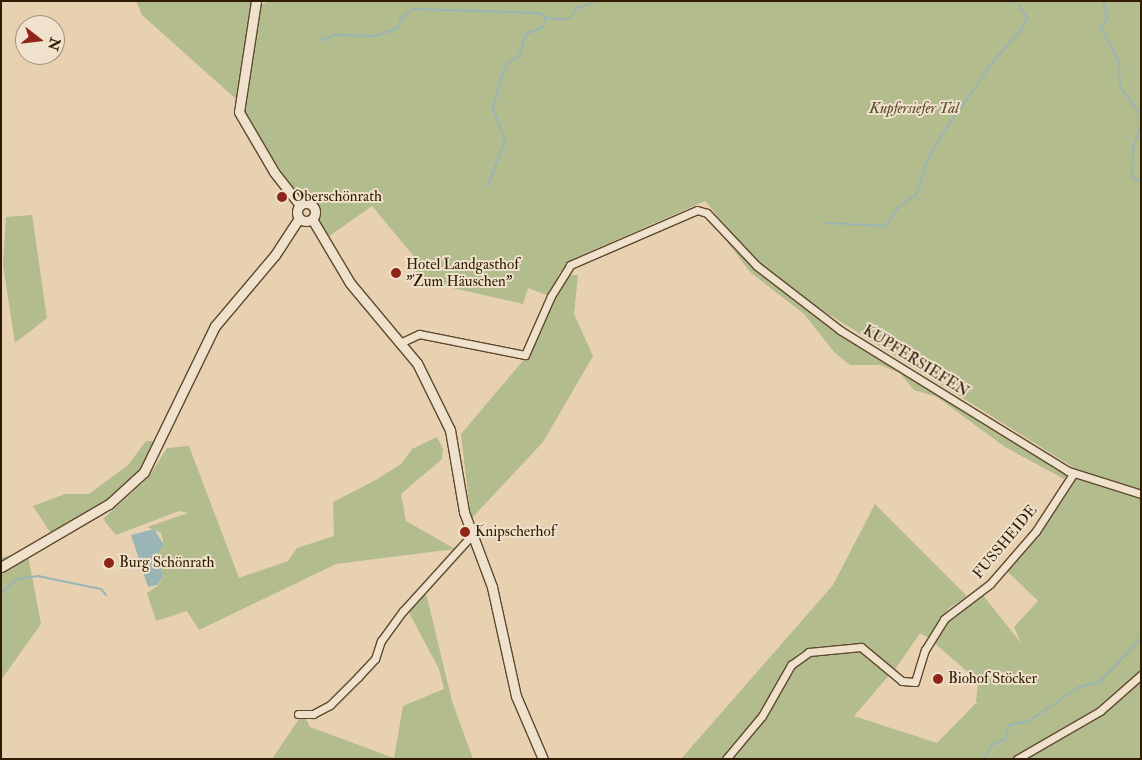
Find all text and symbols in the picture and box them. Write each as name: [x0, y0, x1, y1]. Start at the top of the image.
north arrow: [15, 15, 65, 65]
text: N: [44, 36, 64, 52]
park label: Kupfersiefer Tal: [869, 100, 959, 118]
place label: Oberschönrath: [292, 188, 382, 206]
marker: Oberschönrath: [276, 191, 288, 203]
place label: Hotel Landgasthof "Zum Häuschen": [406, 255, 519, 290]
marker: Hotel Landgasthof "Zum Häuschen": [390, 267, 402, 279]
street label: KUPFERSIEFEN: [860, 321, 972, 401]
street label: FUSSHEIDE: [969, 501, 1041, 583]
place label: Knipscherhof: [475, 523, 556, 541]
marker: Knipscherhof: [459, 526, 471, 538]
place label: Burg Schönrath: [119, 554, 214, 572]
marker: Burg Schönrath: [103, 557, 115, 569]
place label: Biohof Stöcker: [948, 670, 1037, 688]
marker: Biohof Stöcker: [932, 673, 944, 685]

